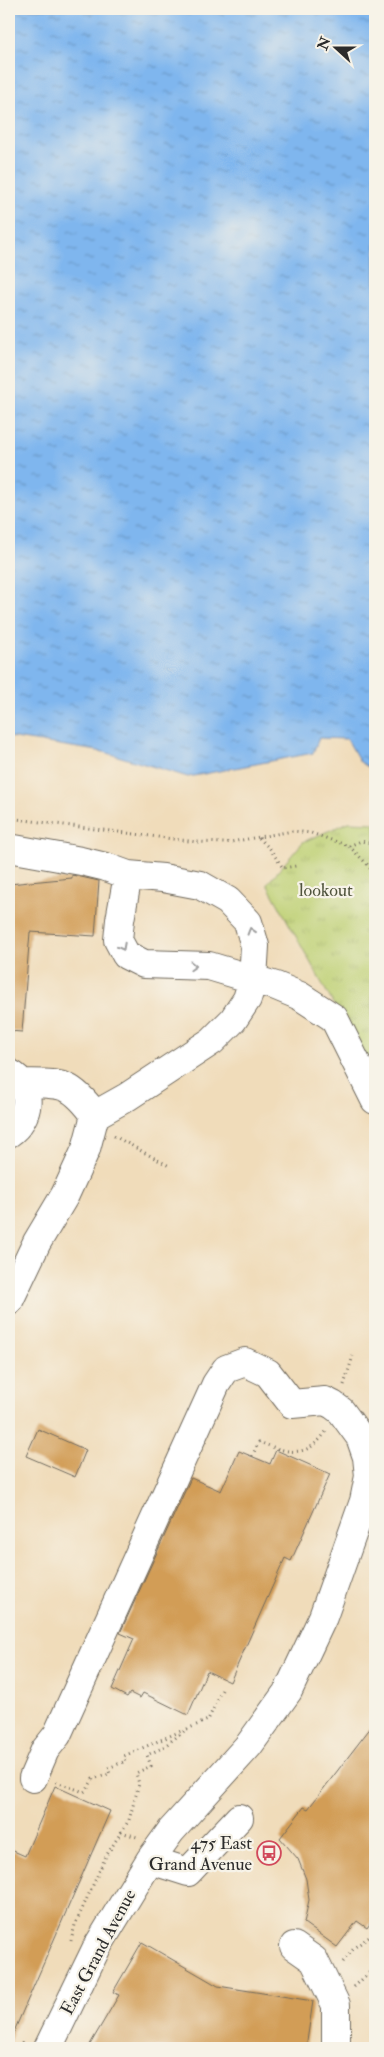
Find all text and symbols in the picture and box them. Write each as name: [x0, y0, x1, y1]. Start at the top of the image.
north arrow: [312, 22, 362, 72]
text: N: [314, 34, 335, 53]
park label: lookout: [299, 879, 353, 902]
one-way arrow: [246, 927, 256, 935]
one-way arrow: [116, 942, 126, 951]
one-way arrow: [189, 960, 197, 971]
place label: 475 East Grand Avenue: [149, 1832, 252, 1876]
bus stop icon: 475 East Grand Avenue: [256, 1840, 282, 1866]
street label: East Grand Avenue: [56, 1885, 142, 2019]

